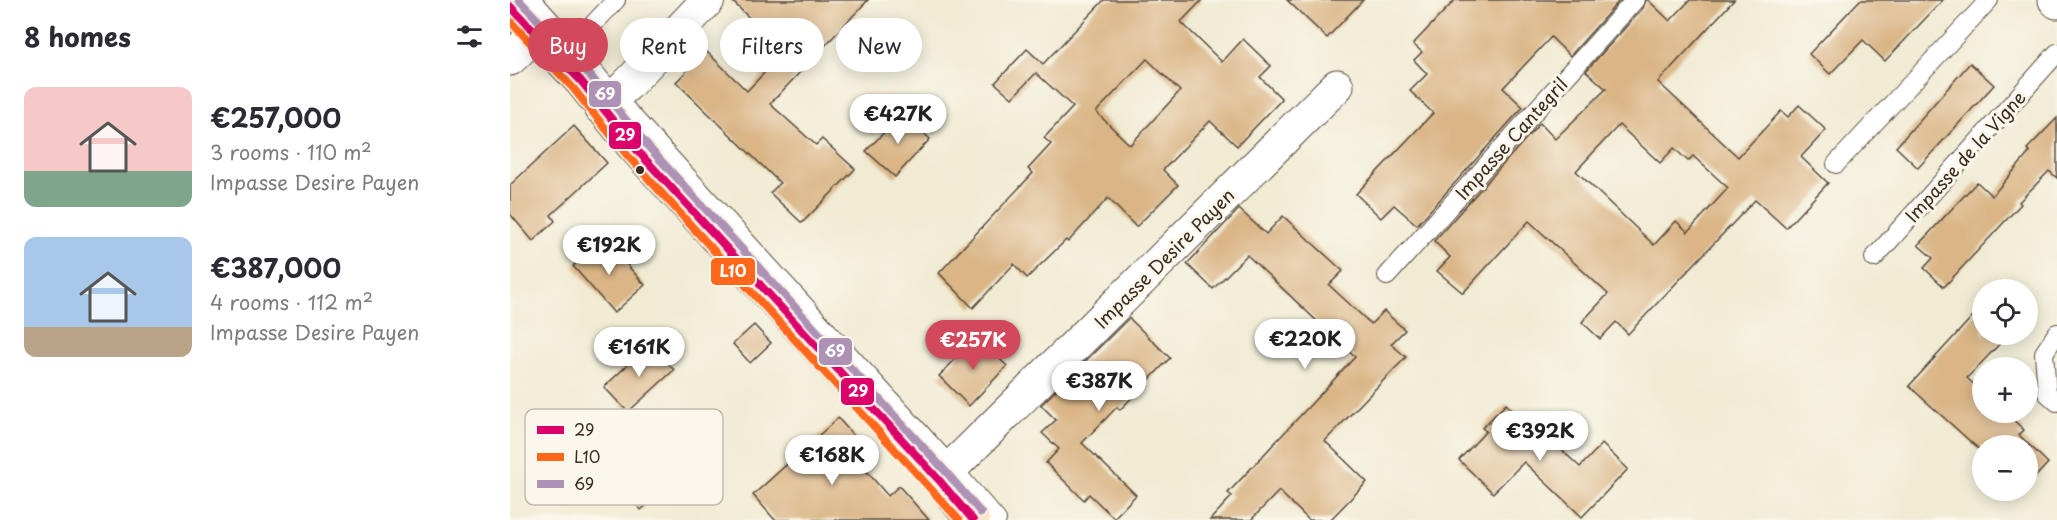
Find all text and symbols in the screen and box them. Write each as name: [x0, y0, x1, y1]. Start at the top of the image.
text: 8 homes: [24, 17, 131, 56]
chip: Buy: [528, 18, 608, 72]
chip: Rent: [620, 18, 708, 72]
chip: Filters: [720, 18, 824, 72]
chip: New: [836, 18, 922, 72]
icon: filters: [453, 20, 486, 53]
street label: Impasse Cantegril: [1449, 71, 1573, 205]
line badge: 69: [588, 80, 622, 108]
text: 69: [595, 81, 615, 105]
street label: Impasse de la Vigne: [1898, 84, 2032, 228]
pin: €427K: [856, 94, 940, 145]
text: €257,000: [210, 98, 341, 137]
text: €427K: [864, 98, 932, 128]
icon: home: [72, 111, 144, 183]
line badge: 29: [608, 121, 642, 150]
text: 29: [615, 122, 635, 146]
text: 3 rooms · 110 m²: [210, 137, 372, 167]
unlabelled marker: [634, 164, 646, 176]
text: Impasse Desire Payen: [210, 167, 419, 197]
street label: Impasse Desire Payen: [1088, 182, 1240, 334]
pin: €192K: [567, 225, 651, 276]
text: €192K: [577, 229, 641, 259]
text: €387,000: [210, 248, 341, 287]
line badge: L10: [710, 257, 756, 286]
text: L10: [719, 258, 747, 282]
icon: home: [72, 261, 144, 333]
map controls: [1972, 279, 2038, 501]
button: locate: [1972, 279, 2038, 345]
text: 4 rooms · 112 m²: [210, 287, 373, 317]
text: Impasse Desire Payen: [210, 317, 419, 347]
pin: €220K: [1263, 319, 1347, 370]
pin: €257K: [931, 320, 1015, 371]
text: €220K: [1268, 323, 1342, 353]
text: €257K: [939, 324, 1007, 354]
pin: €161K: [597, 327, 681, 378]
text: €161K: [608, 331, 670, 361]
line badge: 69: [818, 337, 853, 366]
text: 69: [825, 338, 845, 362]
button: +: [1972, 357, 2038, 423]
pin: €387K: [1057, 361, 1141, 412]
text: €387K: [1065, 365, 1133, 395]
line badge: 29: [840, 377, 875, 406]
text: 29: [848, 378, 868, 402]
legend: [525, 409, 723, 505]
pin: €392K: [1498, 411, 1582, 462]
text: €392K: [1505, 415, 1575, 445]
text: 29: [574, 417, 594, 441]
pin: €168K: [790, 435, 874, 486]
button: −: [1972, 435, 2038, 501]
text: €168K: [799, 439, 865, 469]
text: L10: [574, 444, 601, 468]
text: 69: [574, 471, 594, 495]

